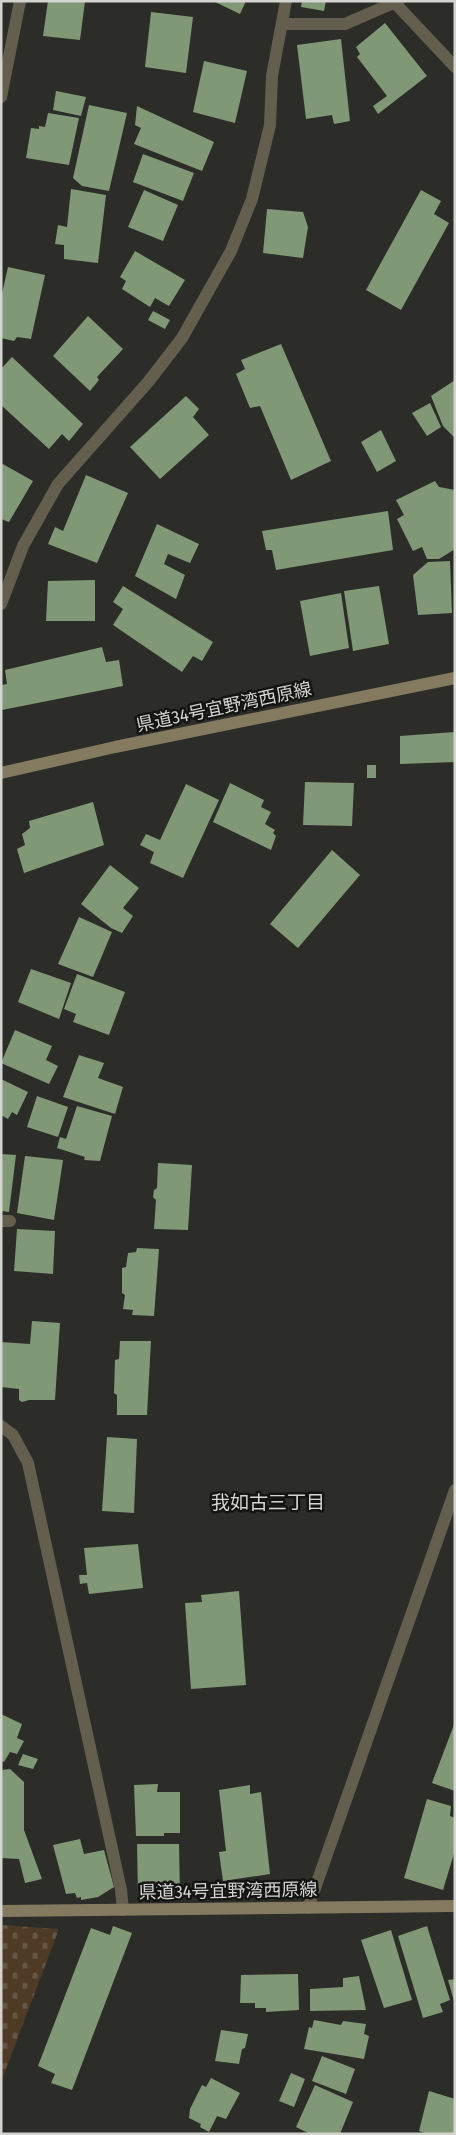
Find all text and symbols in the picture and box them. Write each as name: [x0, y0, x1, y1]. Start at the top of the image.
street label: 県道34号宜野湾西原線: [134, 678, 314, 736]
district label: 我如古三丁目: [211, 1491, 325, 1514]
street label: 県道34号宜野湾西原線: [138, 1878, 318, 1904]

